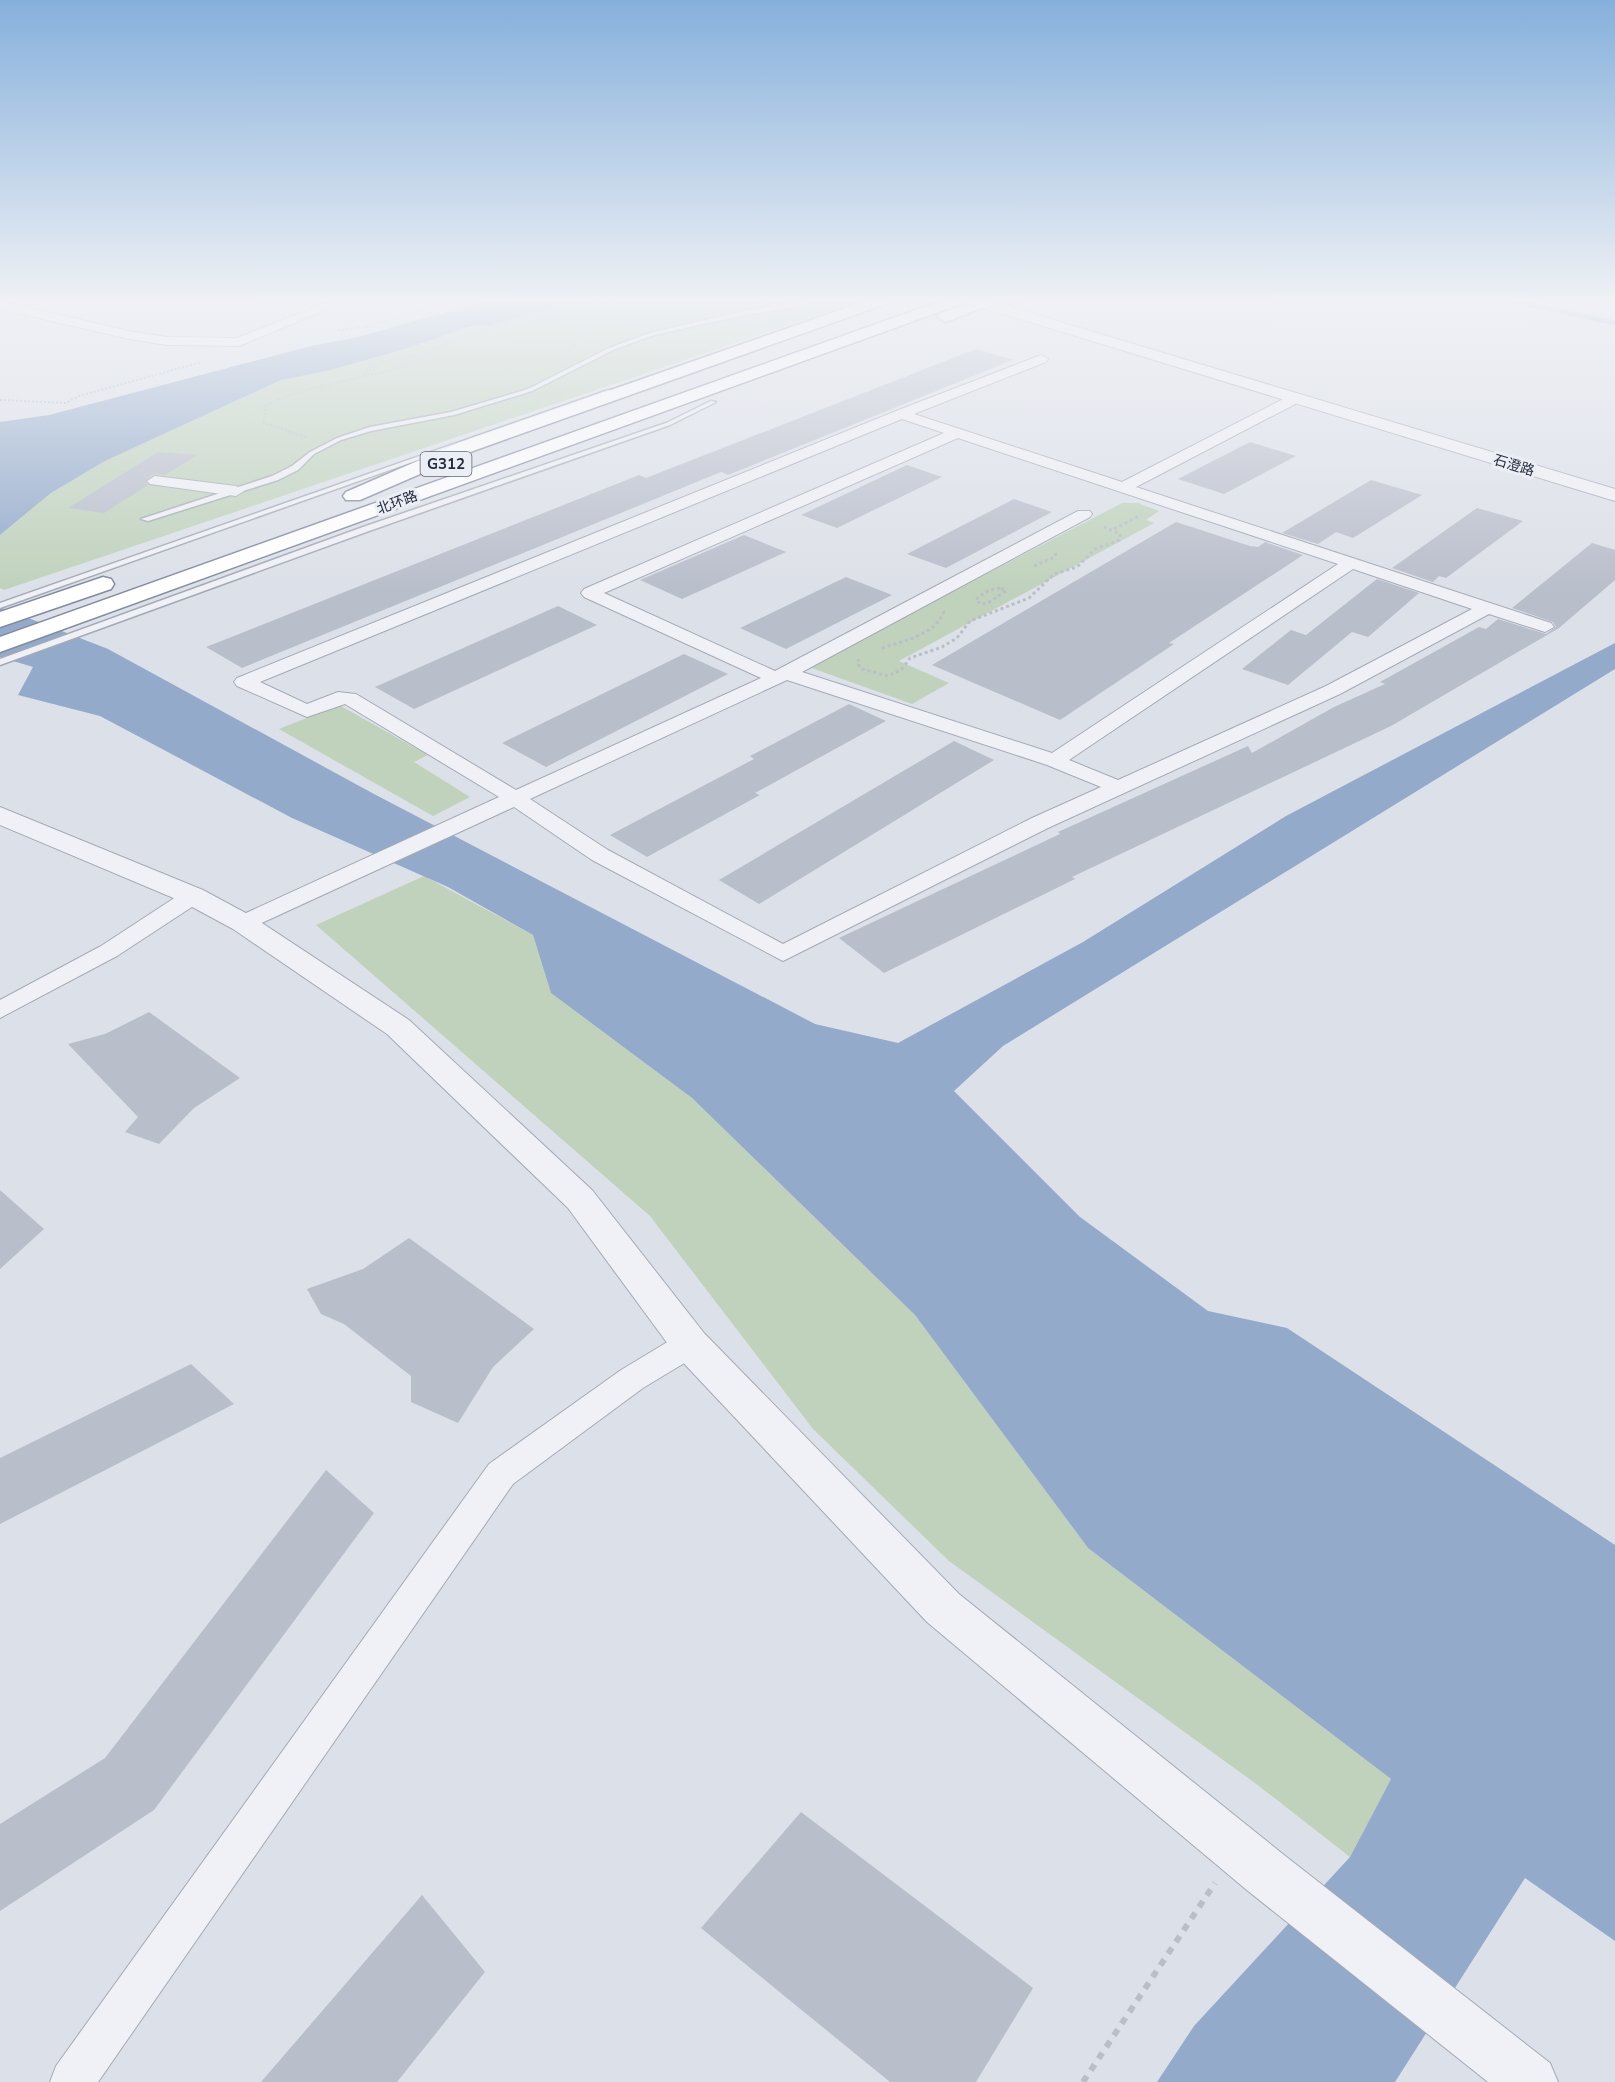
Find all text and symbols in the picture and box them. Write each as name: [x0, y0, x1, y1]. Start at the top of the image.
street label: 石澄路: [1491, 450, 1537, 481]
road number: G312: [420, 452, 472, 476]
street label: 北环路: [374, 486, 420, 519]

